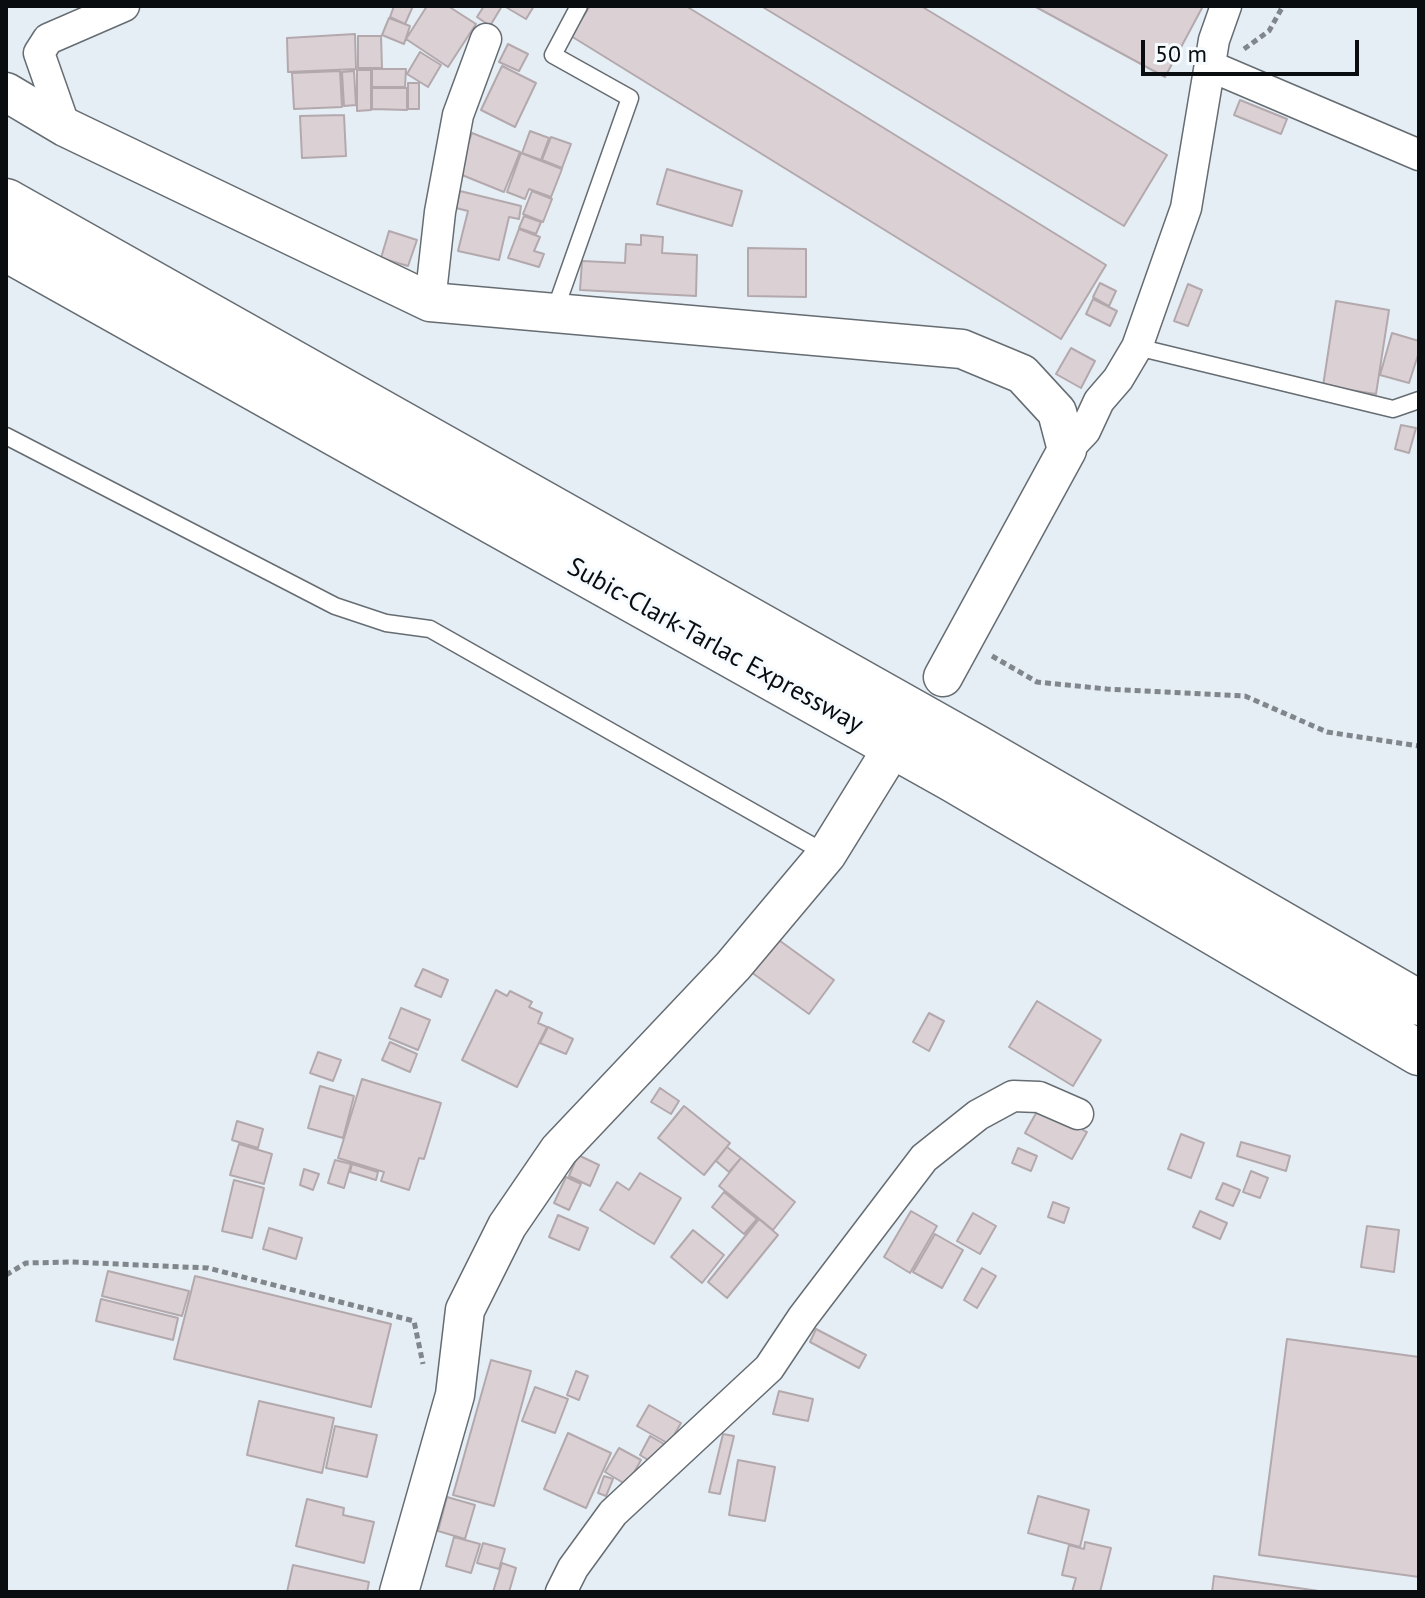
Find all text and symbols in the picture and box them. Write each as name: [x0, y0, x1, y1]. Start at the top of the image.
scale bar: [1145, 24, 1363, 74]
text: 50 m: [1155, 38, 1207, 69]
street label: Subic-Clark-Tarlac Expressway: [562, 552, 868, 740]

